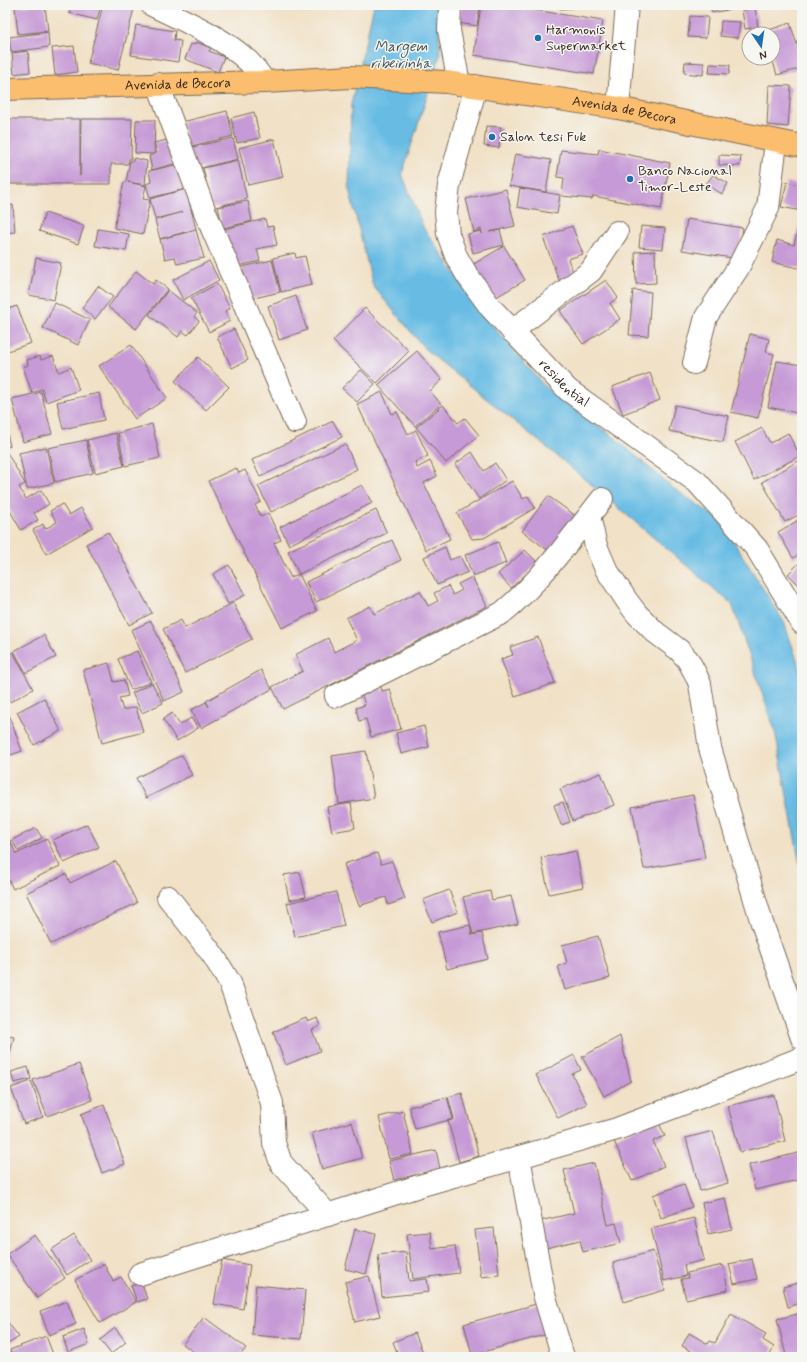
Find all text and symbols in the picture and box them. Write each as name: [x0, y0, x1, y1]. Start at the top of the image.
place label: Harmonis Supermarket: [546, 21, 627, 55]
north arrow: [741, 26, 781, 66]
marker: Harmonis Supermarket: [533, 33, 543, 43]
water label: Margem ribeirinha: [371, 37, 432, 74]
text: N: [758, 47, 768, 62]
street label: Avenida de Becora: [125, 74, 231, 95]
street label: Avenida de Becora: [571, 92, 679, 129]
place label: Salon tesi Fuk: [500, 128, 586, 146]
marker: Salon tesi Fuk: [487, 132, 497, 142]
place label: Banco Nacional Timor-Leste: [638, 162, 732, 196]
marker: Banco Nacional Timor-Leste: [625, 174, 635, 184]
street label: residential: [535, 355, 593, 411]

